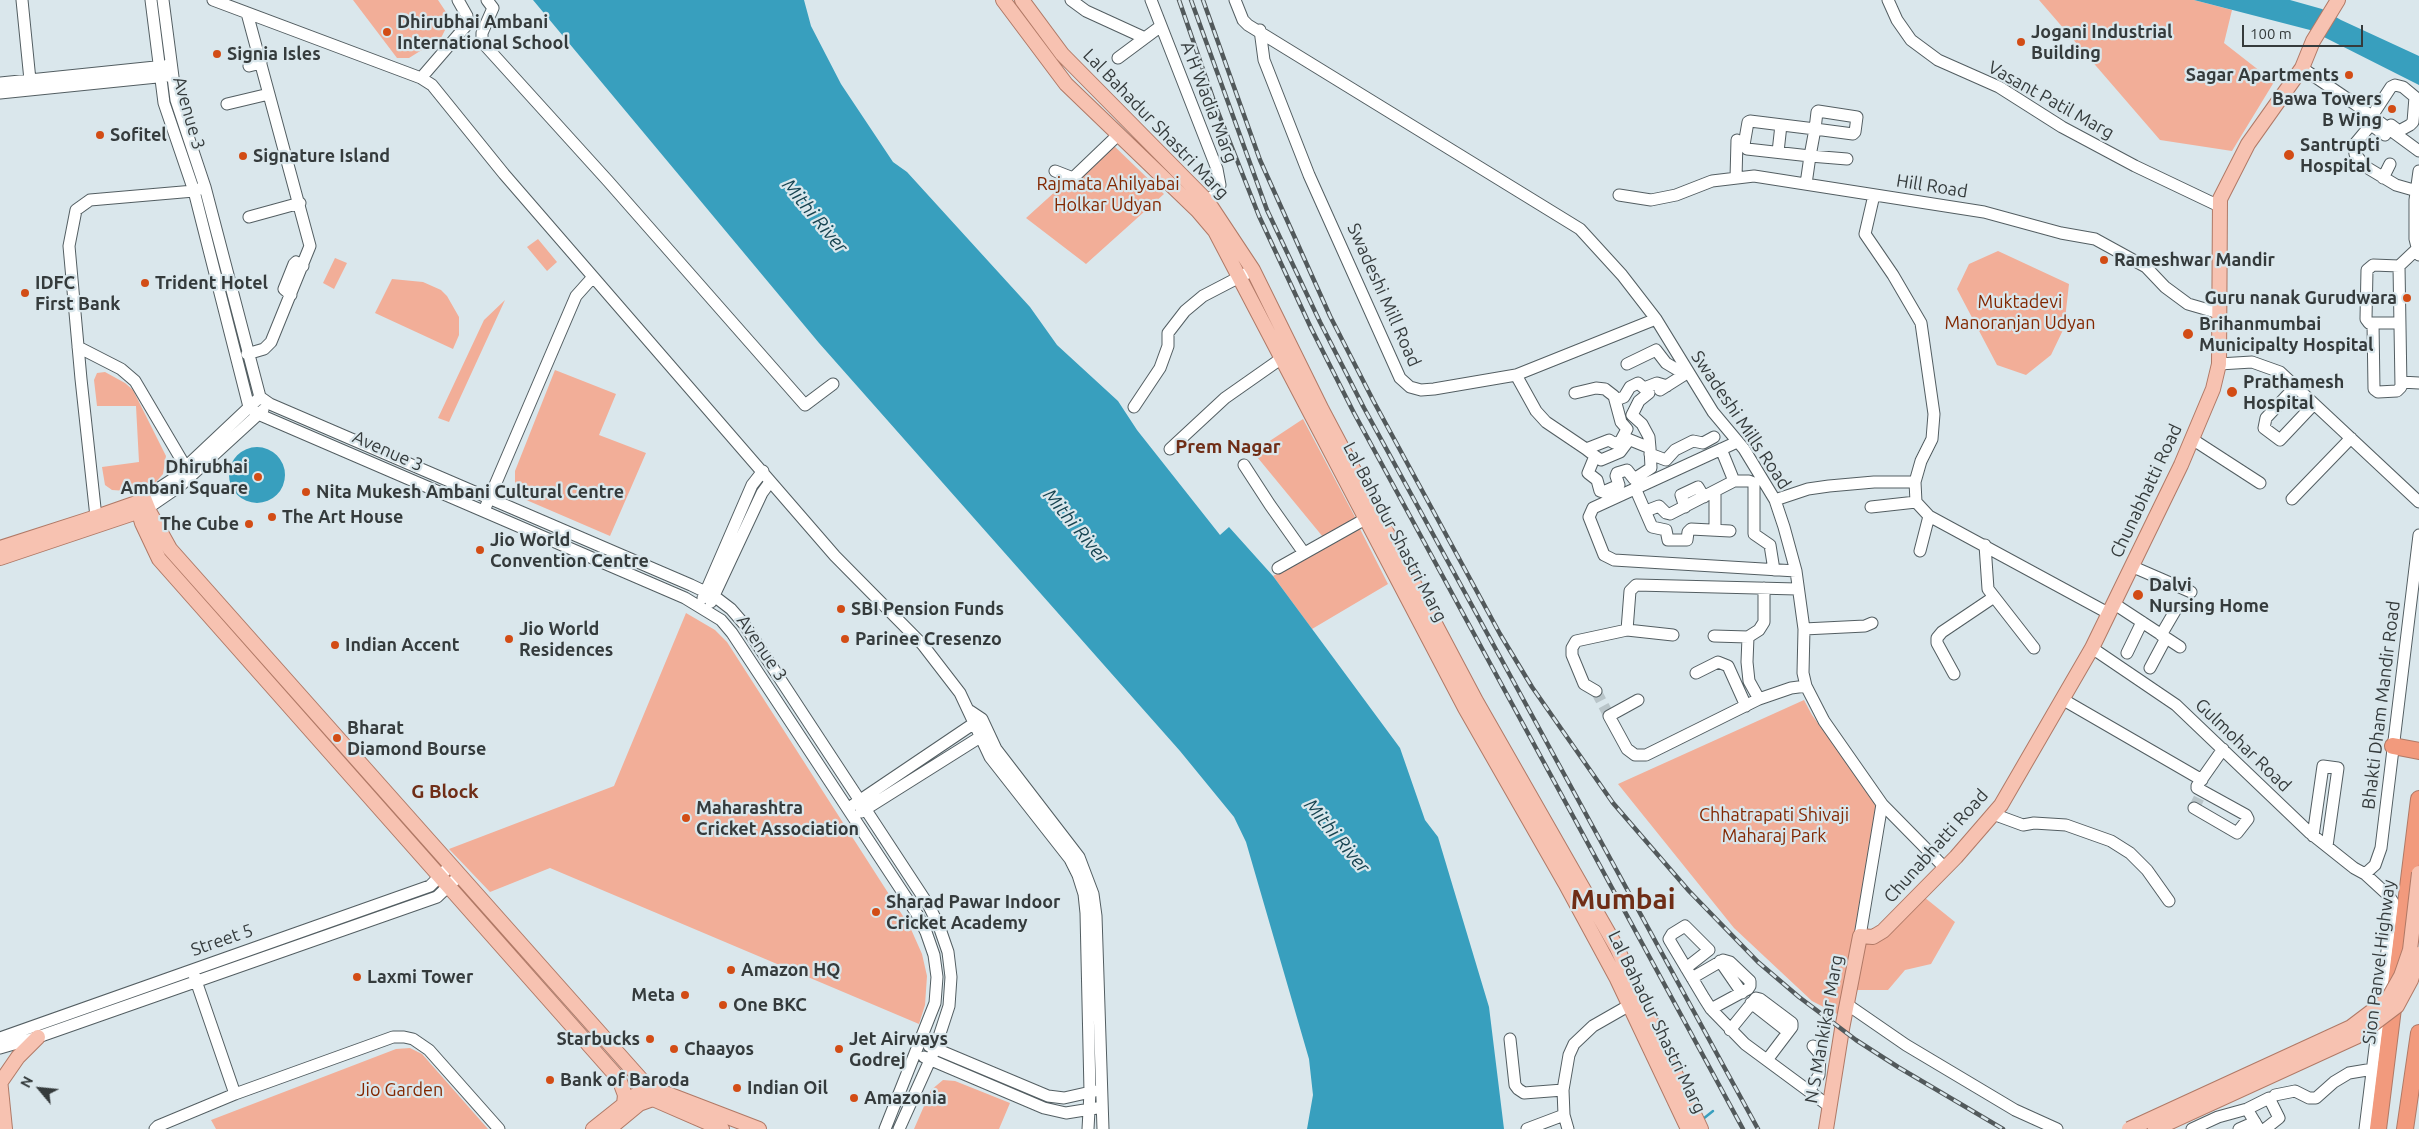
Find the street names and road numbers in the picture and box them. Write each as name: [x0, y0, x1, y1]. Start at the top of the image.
street label: A H Wadia Marg: [1176, 38, 1242, 166]
street label: Lal Bahadur Shastri Marg: [1079, 44, 1233, 204]
street label: Vasant Patil Marg: [1984, 56, 2118, 144]
street label: Avenue 3: [168, 74, 210, 152]
street label: Hill Road: [1895, 170, 1969, 202]
street label: Swadeshi Mill Road: [1343, 220, 1425, 370]
street label: Swadeshi Mills Road: [1687, 347, 1795, 493]
street label: Chunabhatti Road: [2106, 421, 2186, 561]
street label: Avenue 3: [349, 426, 427, 476]
street label: Lal Bahadur Shastri Marg: [1338, 438, 1452, 626]
street label: Bhakti Dham Mandir Road: [2357, 599, 2405, 811]
street label: Avenue 3: [732, 611, 792, 685]
street label: Gulmohar Road: [2191, 694, 2295, 796]
street label: Chunabhatti Road: [1879, 785, 1993, 907]
street label: Sion Panvel Highway: [2358, 878, 2400, 1046]
street label: Street 5: [188, 919, 256, 961]
street label: Lal Bahadur Shastri Marg: [1603, 927, 1711, 1117]
street label: N S Mankikar Marg: [1800, 953, 1848, 1105]

